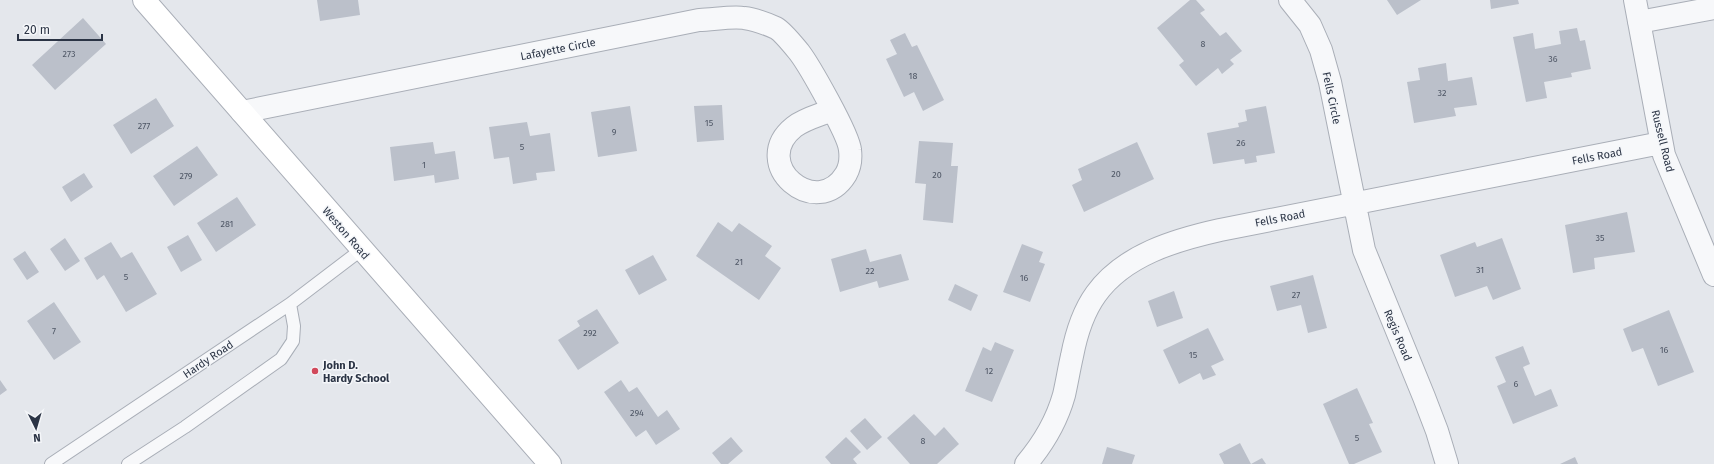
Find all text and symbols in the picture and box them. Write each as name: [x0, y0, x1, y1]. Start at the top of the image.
scale bar: [18, 16, 102, 42]
text: 20 m: [24, 23, 50, 37]
street label: Lafayette Circle: [519, 36, 597, 63]
house number: 8: [1201, 39, 1206, 49]
house number: 273: [63, 49, 75, 59]
house number: 36: [1548, 54, 1558, 64]
house number: 18: [909, 71, 917, 81]
street label: Fells Circle: [1320, 71, 1343, 125]
house number: 32: [1438, 88, 1446, 98]
street label: Russell Road: [1648, 109, 1677, 174]
house number: 15: [705, 118, 714, 128]
house number: 277: [138, 121, 150, 131]
house number: 9: [612, 127, 617, 137]
house number: 26: [1236, 138, 1246, 148]
house number: 5: [520, 142, 525, 152]
street label: Fells Road: [1571, 145, 1623, 168]
house number: 1: [422, 160, 426, 170]
house number: 20: [1111, 169, 1121, 179]
house number: 20: [932, 170, 942, 180]
house number: 279: [180, 171, 193, 181]
street label: Weston Road: [319, 205, 372, 262]
street label: Fells Road: [1254, 207, 1306, 230]
house number: 281: [220, 219, 234, 229]
house number: 35: [1595, 233, 1605, 243]
house number: 21: [735, 257, 743, 267]
house number: 31: [1476, 265, 1484, 275]
house number: 22: [866, 266, 874, 276]
house number: 5: [124, 272, 129, 282]
house number: 16: [1020, 273, 1029, 283]
house number: 27: [1292, 290, 1300, 300]
street label: Regis Road: [1381, 307, 1414, 363]
house number: 7: [52, 326, 56, 336]
house number: 292: [583, 328, 597, 338]
street label: Hardy Road: [181, 338, 236, 381]
house number: 16: [1660, 345, 1669, 355]
house number: 15: [1189, 350, 1198, 360]
place label: John D. Hardy School: [322, 359, 390, 385]
marker: John D. Hardy School: [310, 366, 320, 376]
house number: 12: [985, 366, 993, 376]
house number: 6: [1514, 379, 1519, 389]
north arrow: [16, 408, 56, 448]
house number: 294: [630, 408, 644, 418]
text: N: [33, 431, 41, 444]
house number: 5: [1355, 433, 1360, 443]
house number: 8: [921, 436, 926, 446]

